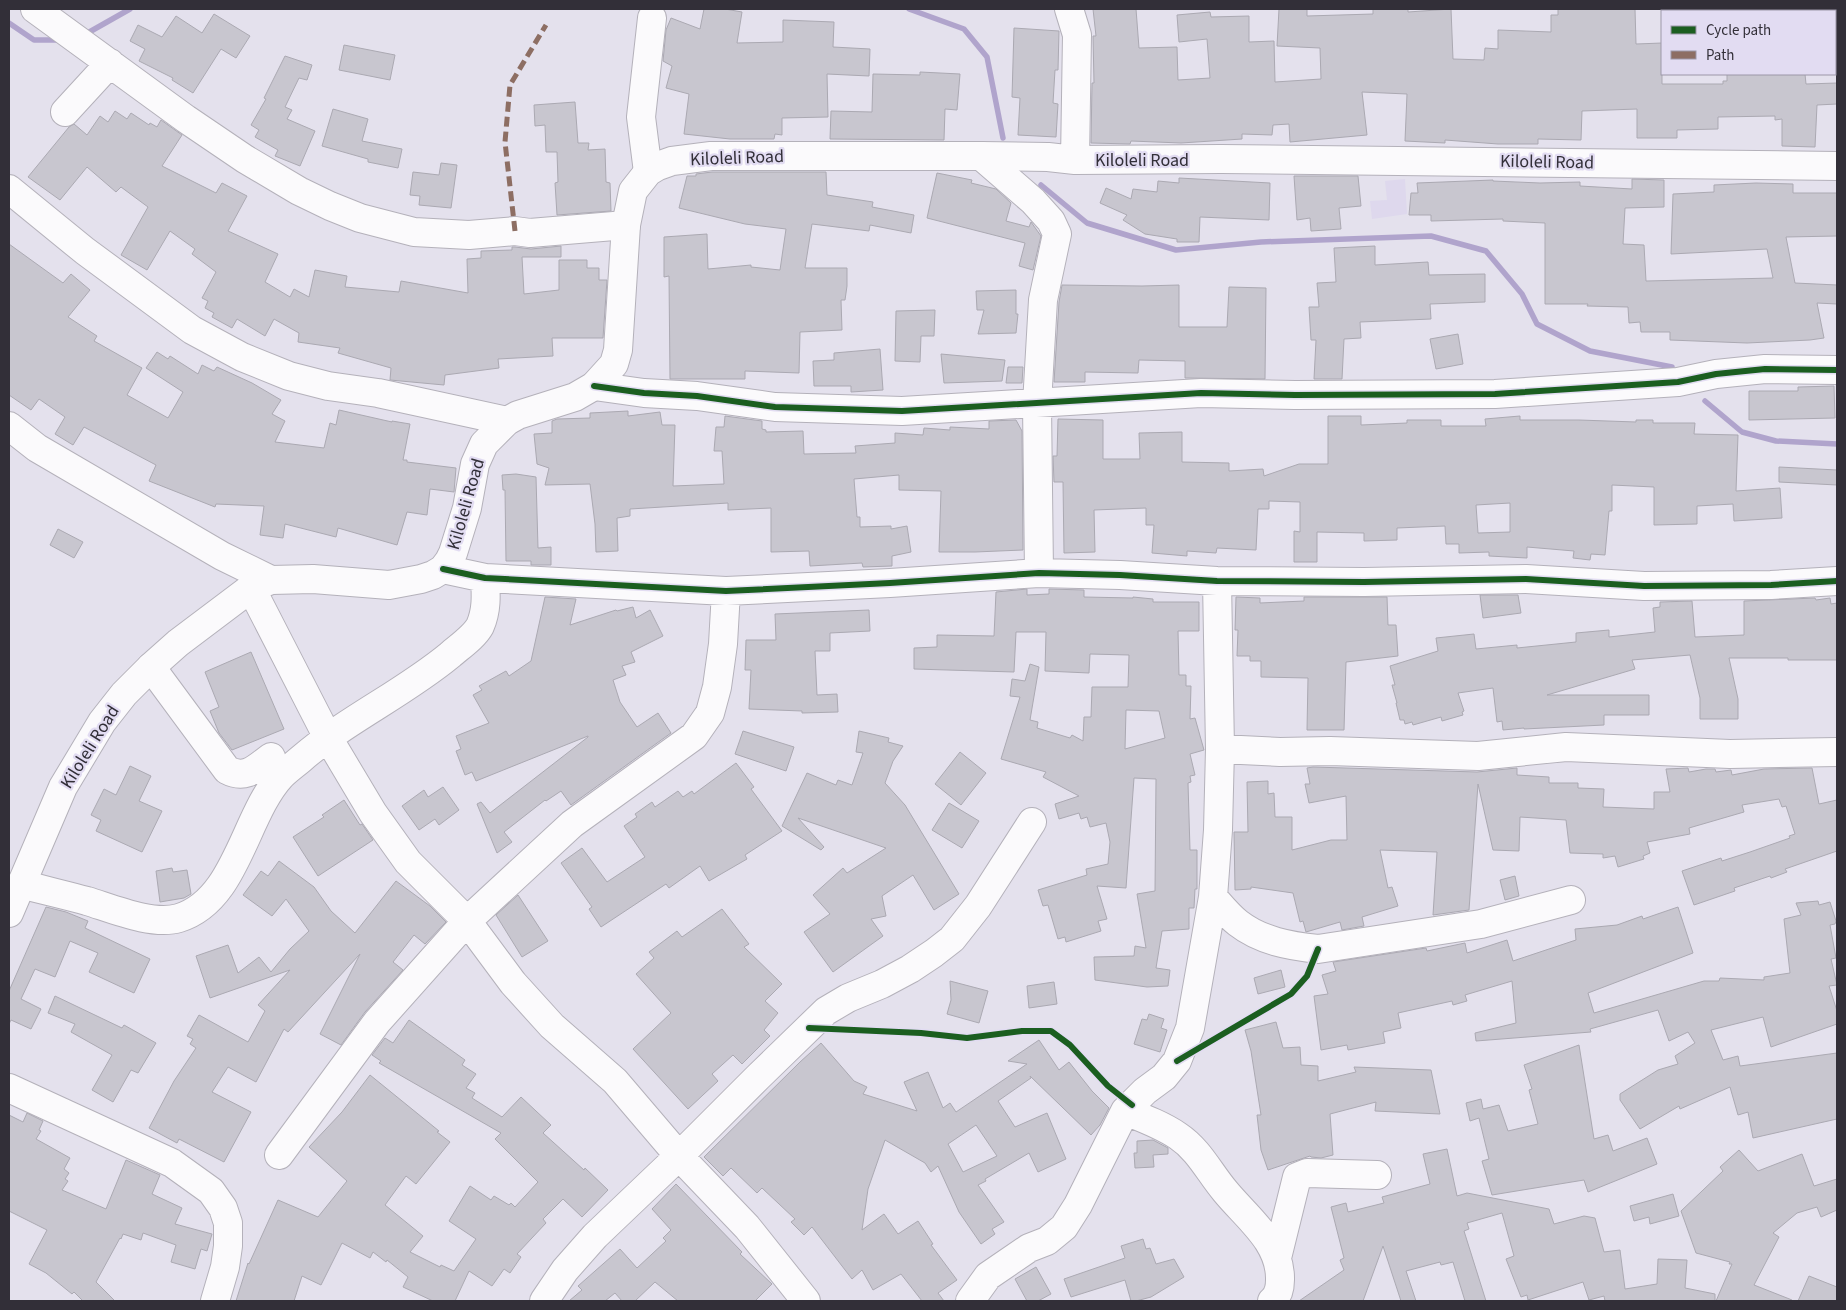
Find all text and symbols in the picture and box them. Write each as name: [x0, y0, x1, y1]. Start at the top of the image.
legend: [1661, 10, 1836, 75]
text: Cycle path: [1706, 20, 1771, 41]
text: Path: [1706, 45, 1734, 66]
street label: Kiloleli Road: [690, 144, 784, 172]
street label: Kiloleli Road: [1095, 148, 1189, 173]
street label: Kiloleli Road: [1500, 149, 1594, 175]
street label: Kiloleli Road: [441, 455, 491, 553]
street label: Kiloleli Road: [55, 701, 125, 793]

